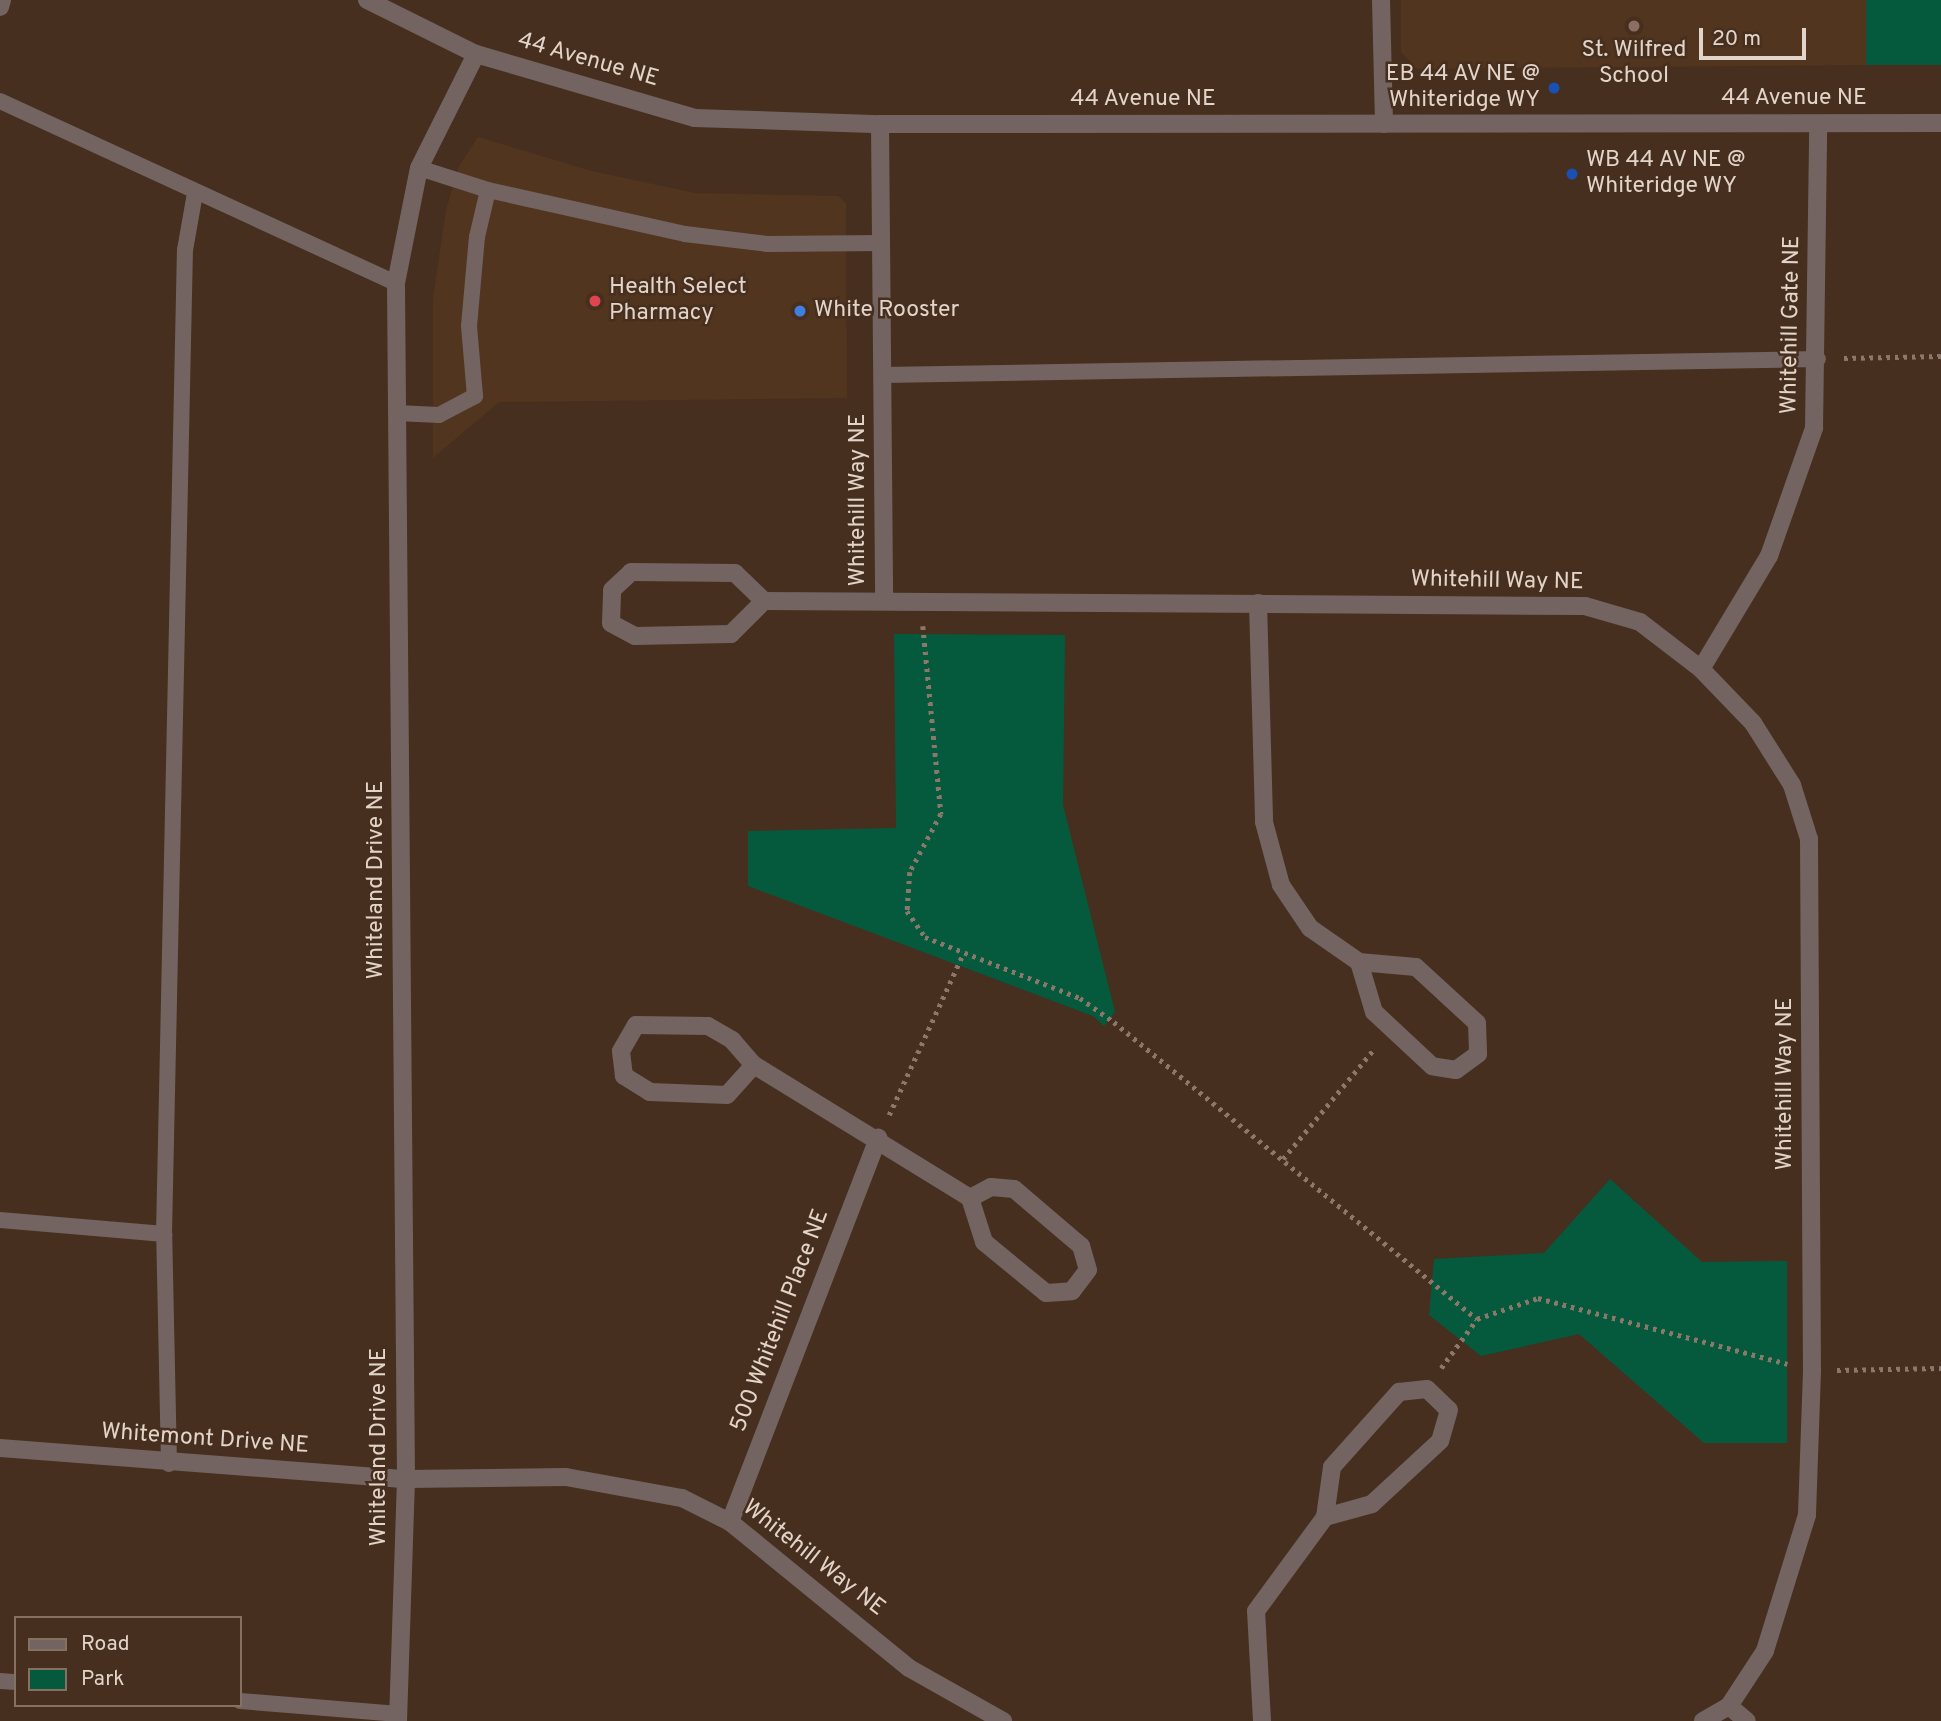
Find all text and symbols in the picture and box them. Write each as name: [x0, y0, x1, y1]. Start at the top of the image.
scale bar: [1703, 14, 1810, 58]
marker: St. Wilfred School: [1626, 18, 1642, 34]
text: 20 m: [1712, 26, 1761, 53]
street label: 44 Avenue NE: [514, 28, 662, 94]
place label: St. Wilfred School: [1581, 37, 1687, 91]
place label: EB 44 AV NE @ Whiteridge WY: [1384, 61, 1540, 115]
marker: EB 44 AV NE @ Whiteridge WY: [1546, 80, 1562, 96]
street label: 44 Avenue NE: [1721, 85, 1867, 113]
street label: 44 Avenue NE: [1070, 86, 1216, 114]
place label: WB 44 AV NE @ Whiteridge WY: [1586, 147, 1747, 201]
marker: WB 44 AV NE @ Whiteridge WY: [1564, 166, 1580, 182]
street label: Whitehill Gate NE: [1777, 235, 1807, 415]
place label: Health Select Pharmacy: [609, 274, 747, 328]
marker: Health Select Pharmacy: [587, 293, 603, 309]
place label: White Rooster: [814, 297, 959, 325]
marker: White Rooster: [792, 303, 808, 319]
street label: Whitehill Way NE: [845, 413, 873, 587]
street label: Whitehill Way NE: [1410, 567, 1584, 597]
street label: Whiteland Drive NE: [363, 781, 391, 979]
street label: Whitehill Way NE: [1772, 997, 1800, 1171]
street label: 500 Whitehill Place NE: [726, 1206, 836, 1436]
street label: Whiteland Drive NE: [366, 1348, 394, 1546]
street label: Whitemont Drive NE: [100, 1419, 310, 1461]
street label: Whitehill Way NE: [736, 1495, 890, 1623]
legend: [14, 1616, 242, 1707]
text: Road: [81, 1631, 130, 1658]
text: Park: [81, 1666, 124, 1693]

